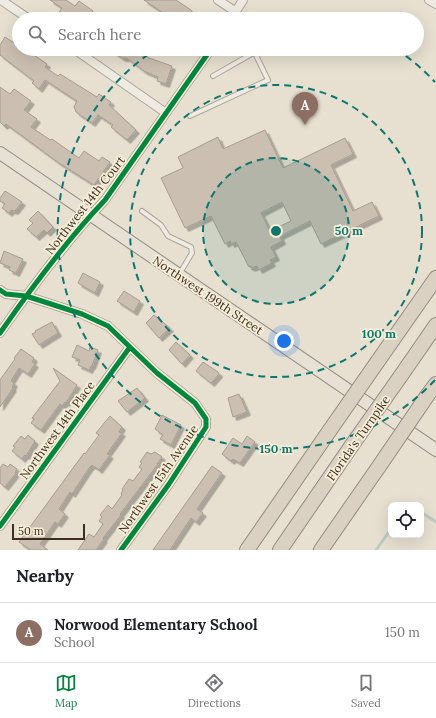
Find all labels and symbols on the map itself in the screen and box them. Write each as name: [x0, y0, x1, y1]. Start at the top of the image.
pin: A: [292, 92, 318, 125]
street label: Northwest 14th Court: [42, 153, 128, 257]
text: 50 m: [335, 223, 363, 238]
centre of rings: [269, 224, 283, 238]
street label: Northwest 199th Street: [150, 253, 266, 338]
text: 100 m: [362, 326, 396, 341]
your location: [274, 331, 294, 351]
street label: Northwest 14th Place: [16, 378, 98, 482]
street label: Florida's Turnpike: [323, 392, 393, 483]
street label: Northwest 15th Avenue: [115, 421, 201, 536]
text: 150 m: [259, 441, 293, 456]
scale bar: [12, 522, 85, 541]

